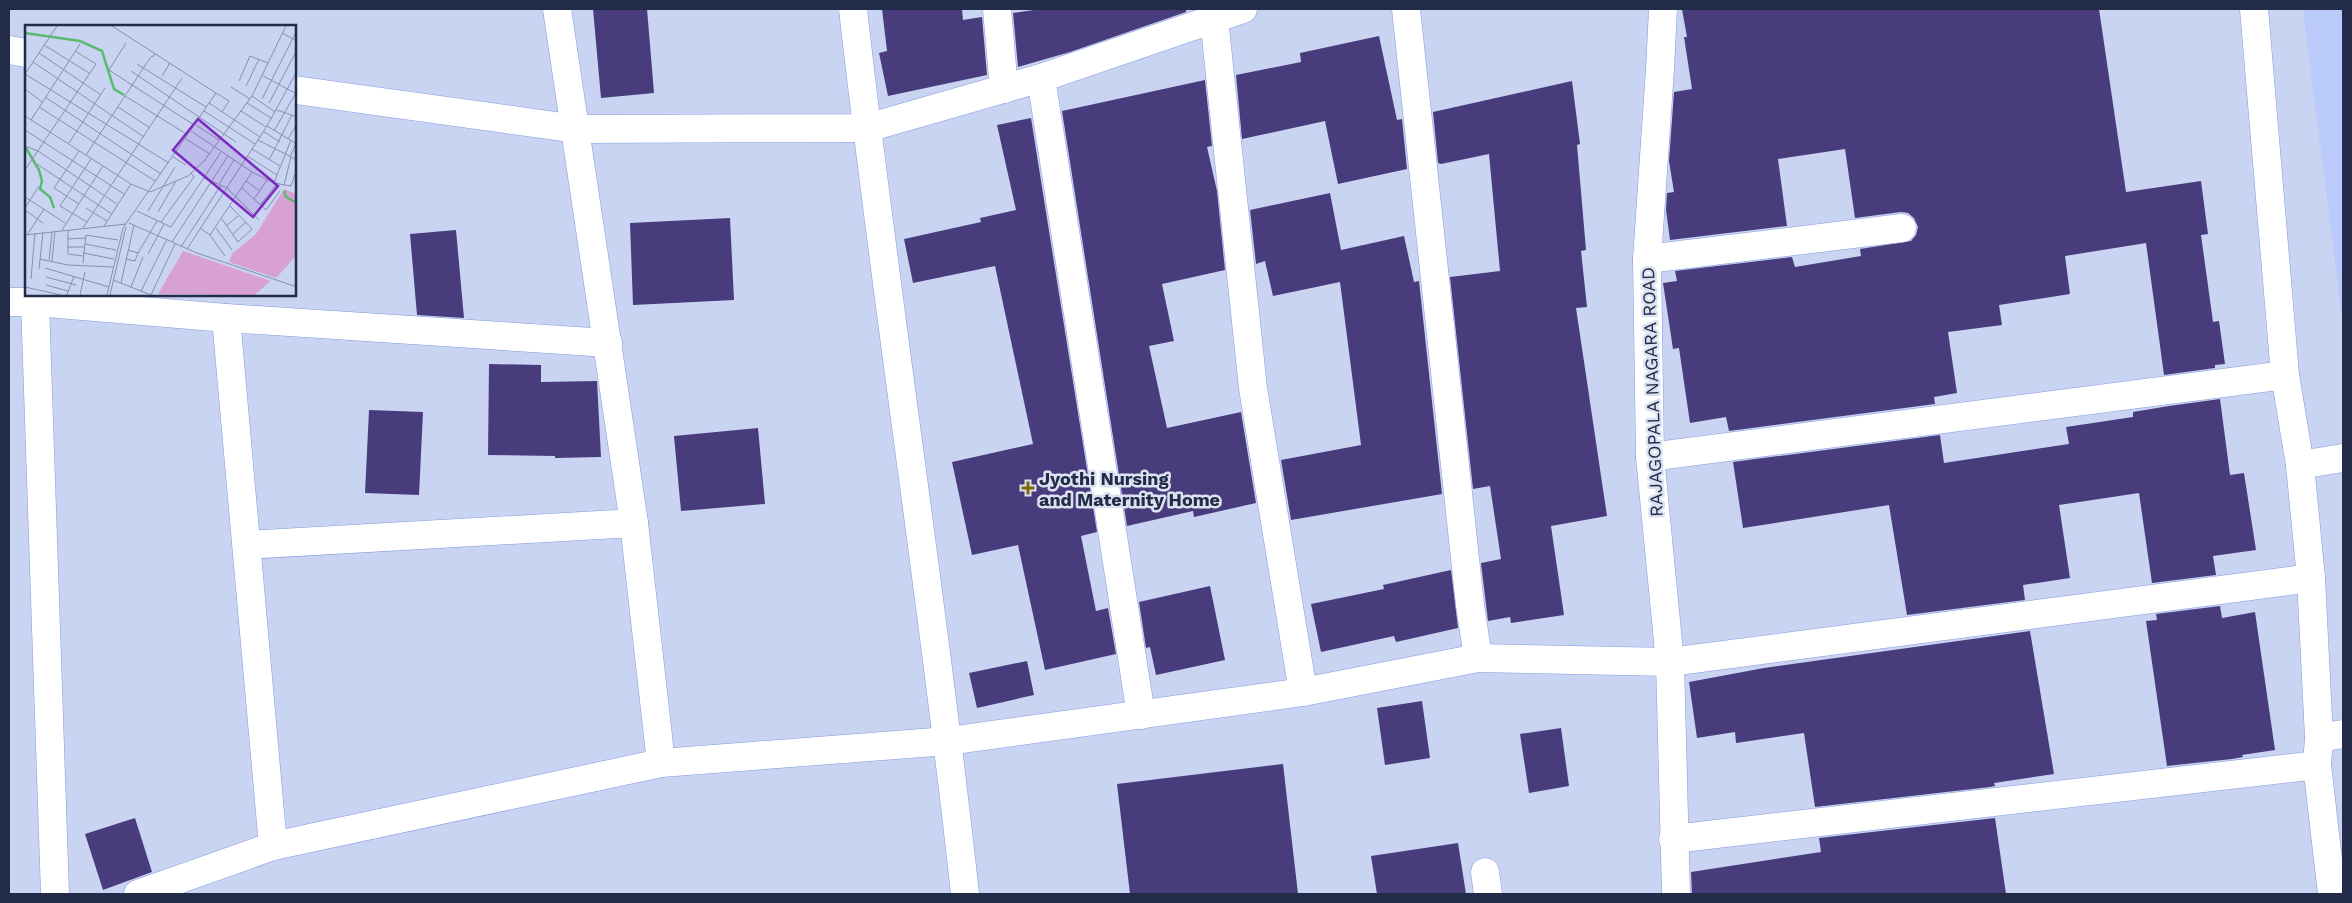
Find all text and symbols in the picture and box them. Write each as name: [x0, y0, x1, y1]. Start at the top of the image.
inset map: [25, 25, 296, 296]
street label: RAJAGOPALA NAGARA ROAD: [1637, 267, 1667, 517]
place label: Jyothi Nursing and Maternity Home: [1039, 468, 1220, 510]
marker: Jyothi Nursing and Maternity Home: [1021, 481, 1035, 495]

